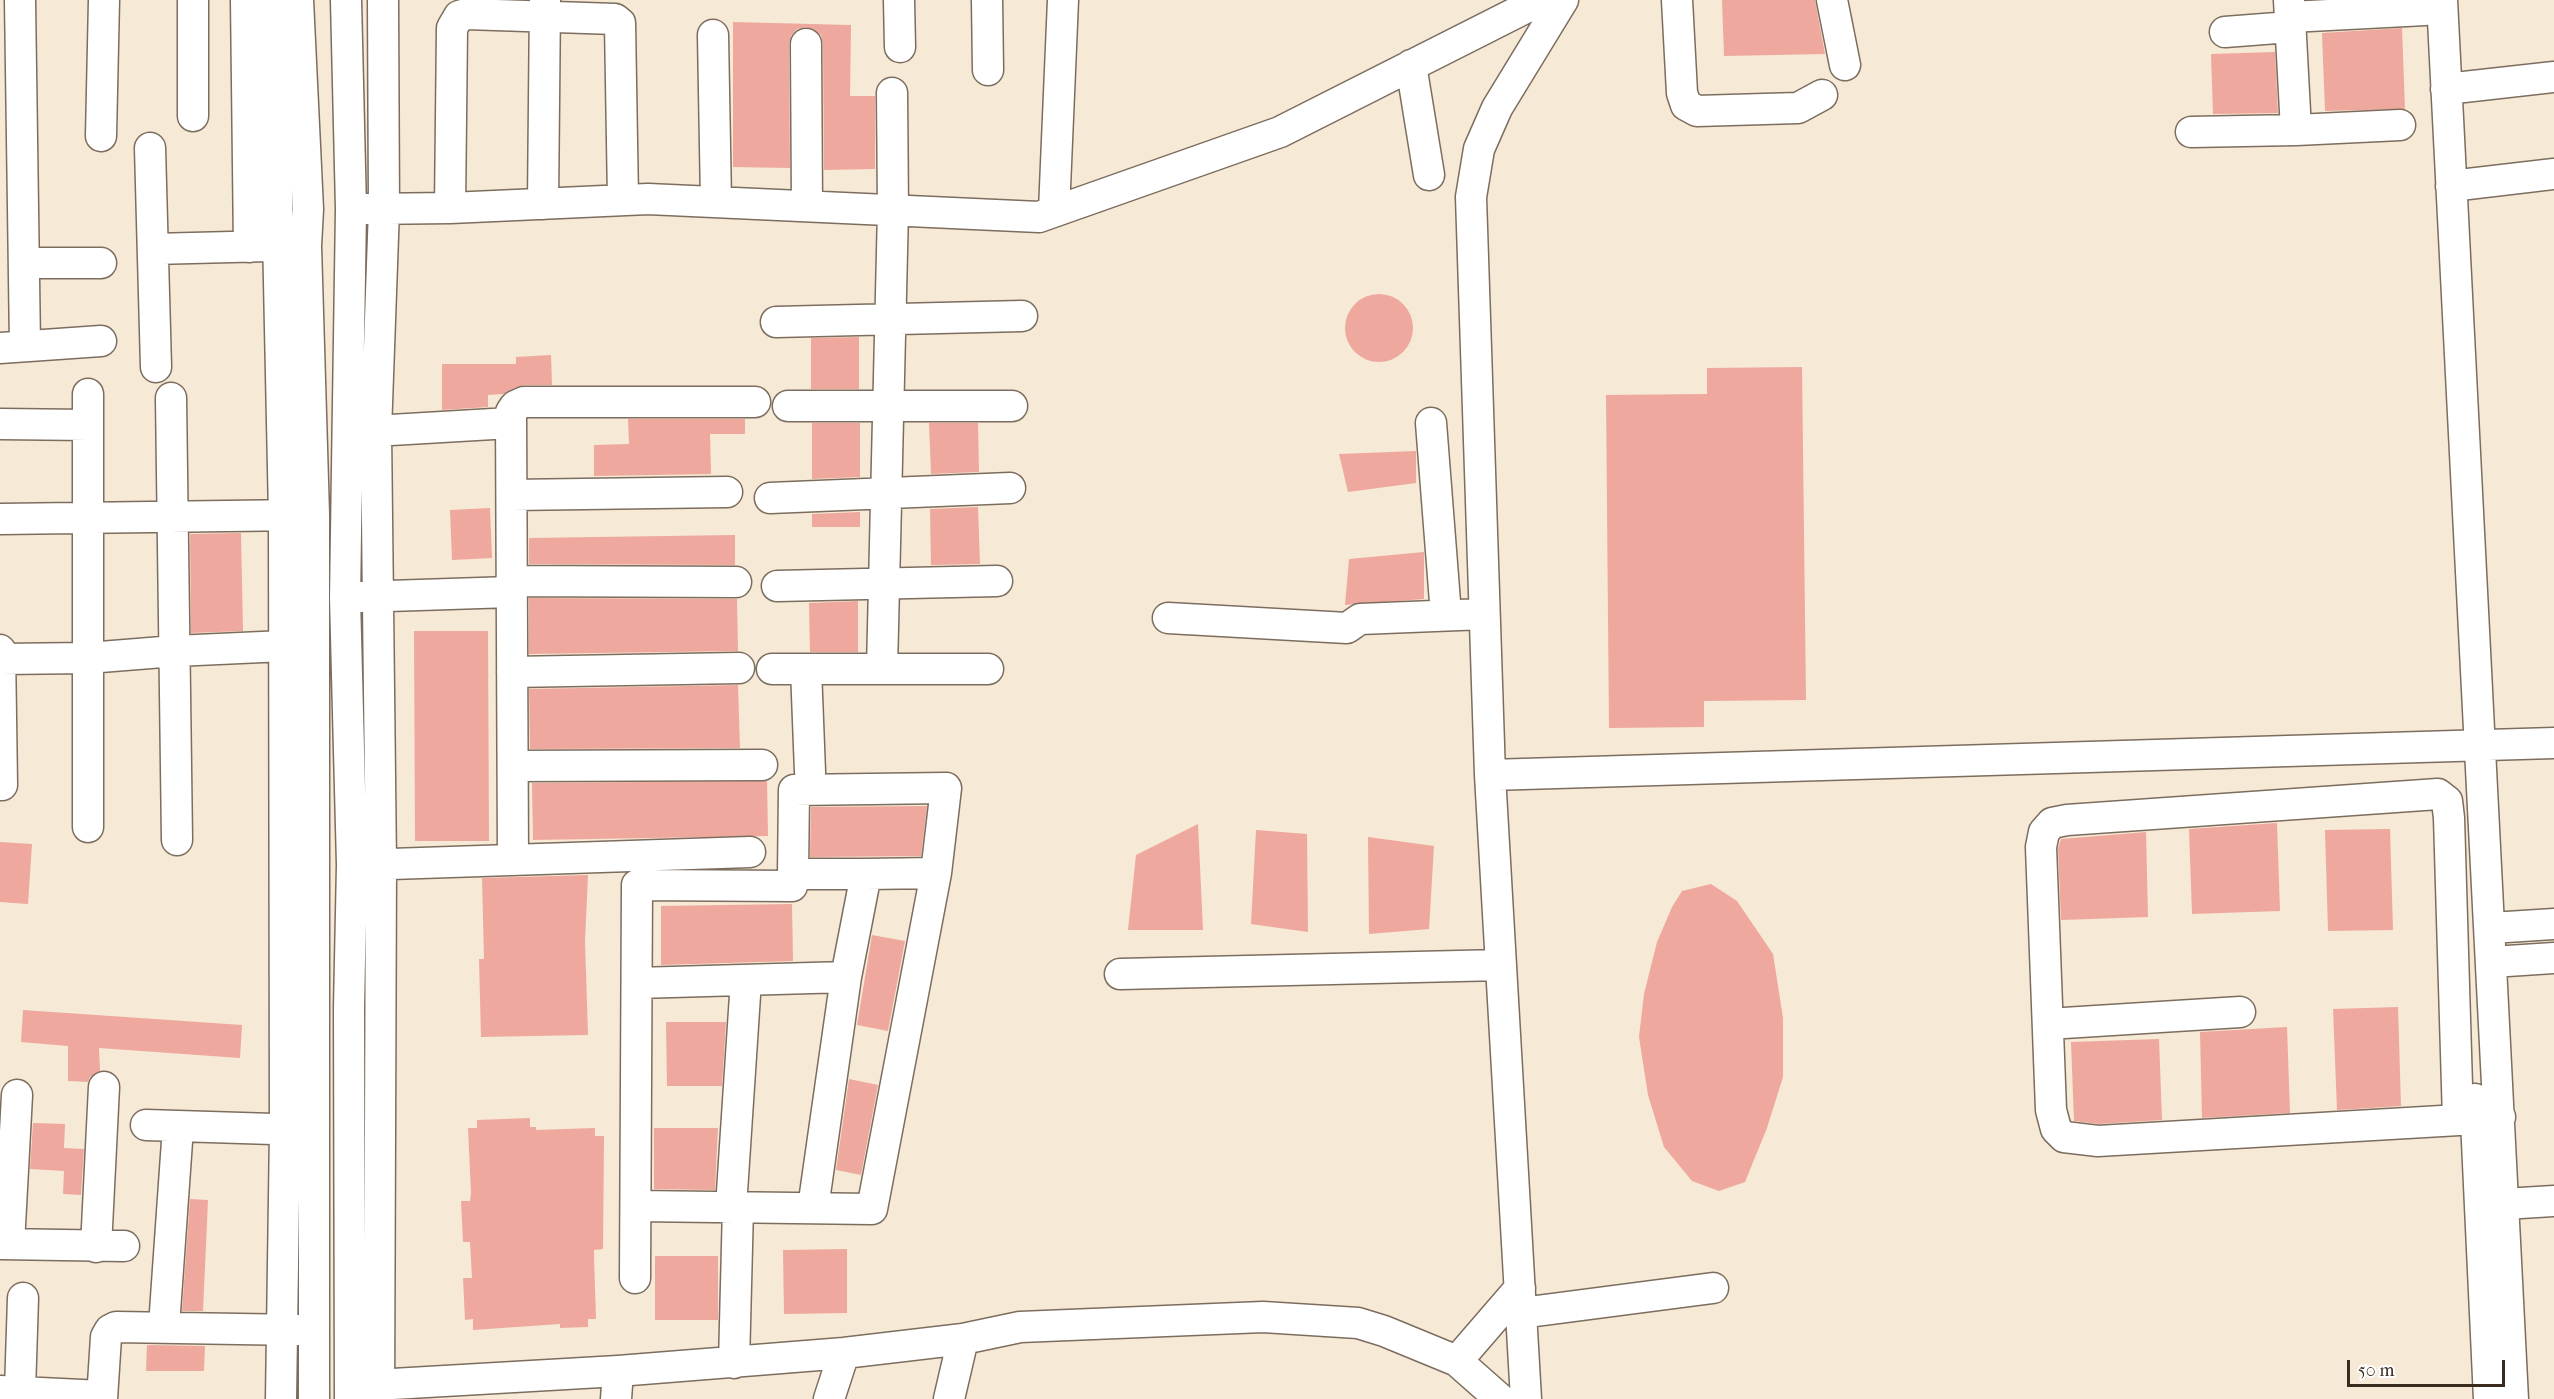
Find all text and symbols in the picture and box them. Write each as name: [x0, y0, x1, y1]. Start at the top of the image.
scale bar: [2350, 1348, 2508, 1386]
text: 50 m: [2358, 1360, 2394, 1381]

